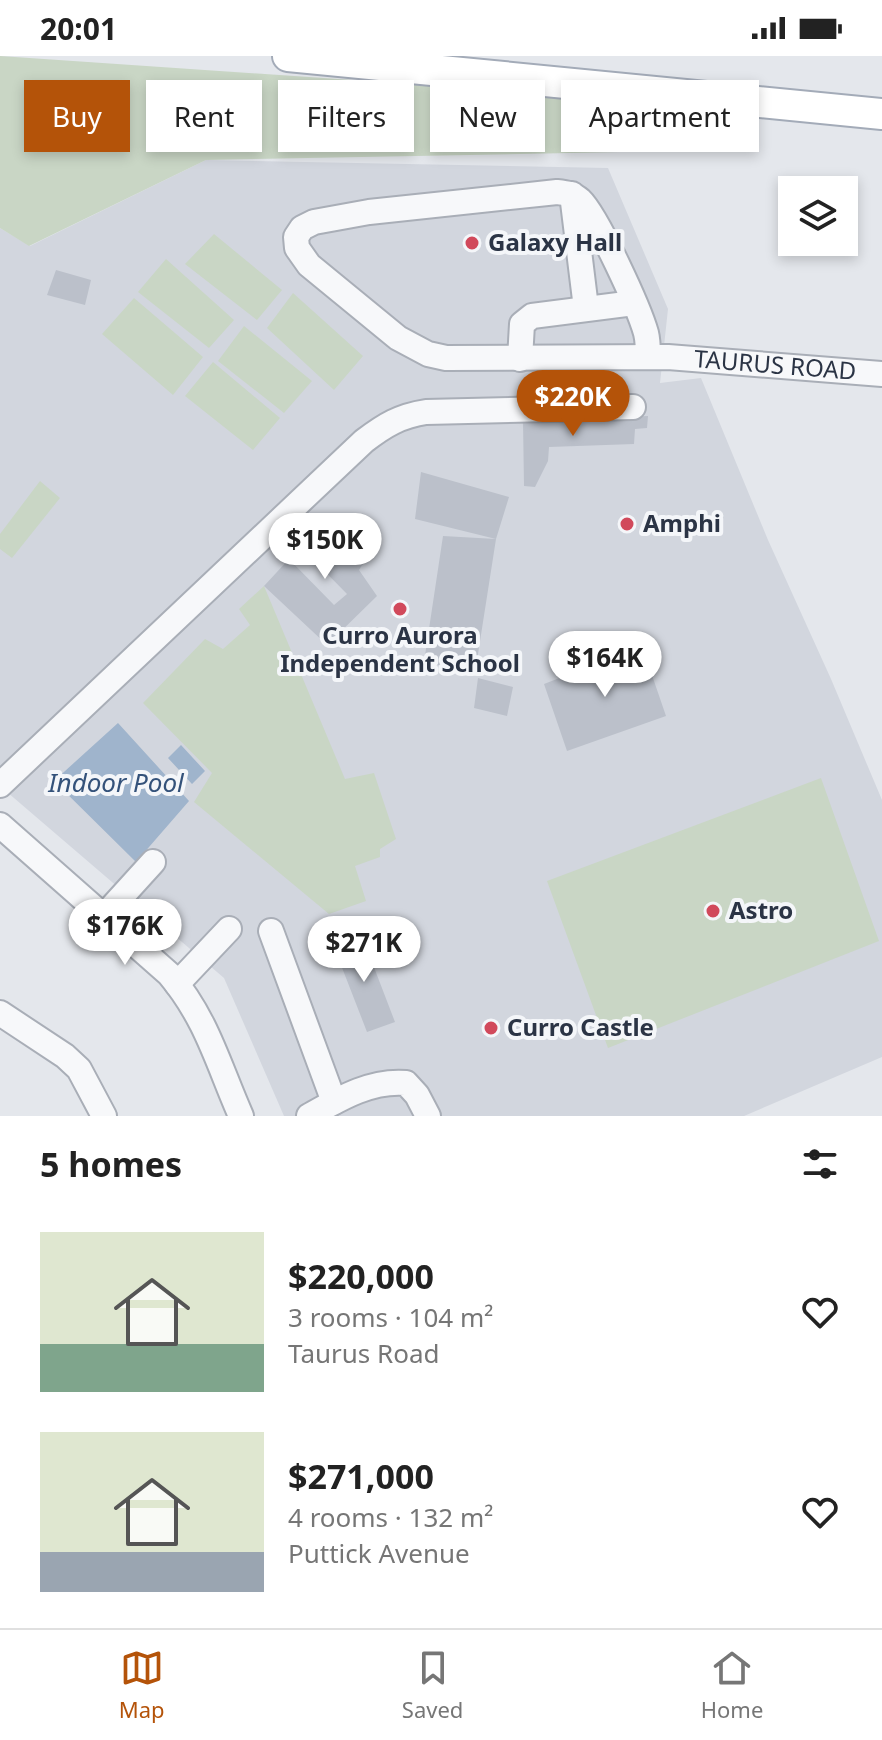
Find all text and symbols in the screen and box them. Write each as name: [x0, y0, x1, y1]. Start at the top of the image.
text: 20:01: [40, 8, 117, 49]
chip: Buy: [24, 80, 130, 152]
chip: Rent: [146, 80, 262, 152]
chip: Filters: [278, 80, 414, 152]
chip: New: [430, 80, 545, 152]
chip: Apartment: [561, 80, 759, 152]
map controls: [778, 176, 858, 256]
button: layers: [778, 176, 858, 256]
place label: Galaxy Hall: [488, 225, 622, 258]
marker: Galaxy Hall: [463, 234, 481, 252]
street label: TAURUS ROAD: [693, 341, 858, 387]
pin: $220K: [517, 370, 629, 438]
text: $220K: [535, 378, 611, 414]
place label: Amphi: [643, 506, 721, 539]
pin: $150K: [269, 513, 381, 581]
marker: Amphi: [618, 515, 636, 533]
text: $150K: [287, 521, 363, 557]
marker: Curro Aurora Independent School: [391, 600, 409, 618]
place label: Curro Aurora Independent School: [280, 618, 520, 679]
pin: $164K: [549, 631, 661, 699]
text: $164K: [567, 639, 643, 675]
water label: Indoor Pool: [47, 764, 185, 800]
place label: Astro: [729, 893, 793, 926]
pin: $176K: [69, 899, 181, 967]
marker: Astro: [704, 902, 722, 920]
text: $176K: [87, 907, 163, 943]
pin: $271K: [308, 916, 420, 984]
text: $271K: [326, 924, 402, 960]
place label: Curro Castle: [507, 1010, 654, 1043]
marker: Curro Castle: [482, 1019, 500, 1037]
text: 5 homes: [40, 1141, 182, 1187]
icon: filters: [798, 1142, 842, 1186]
text: $220,000: [288, 1253, 434, 1299]
icon: home: [104, 1264, 200, 1360]
icon: heart: [798, 1290, 842, 1334]
text: 3 rooms · 104 m²: [288, 1299, 493, 1335]
text: Taurus Road: [288, 1335, 440, 1371]
text: $271,000: [288, 1453, 434, 1499]
icon: home: [104, 1464, 200, 1560]
icon: heart: [798, 1490, 842, 1534]
text: 4 rooms · 132 m²: [288, 1499, 493, 1535]
text: Puttick Avenue: [288, 1535, 470, 1571]
tab: Map: [119, 1646, 165, 1724]
tab: Saved: [402, 1646, 463, 1724]
tab: Home: [701, 1646, 763, 1724]

